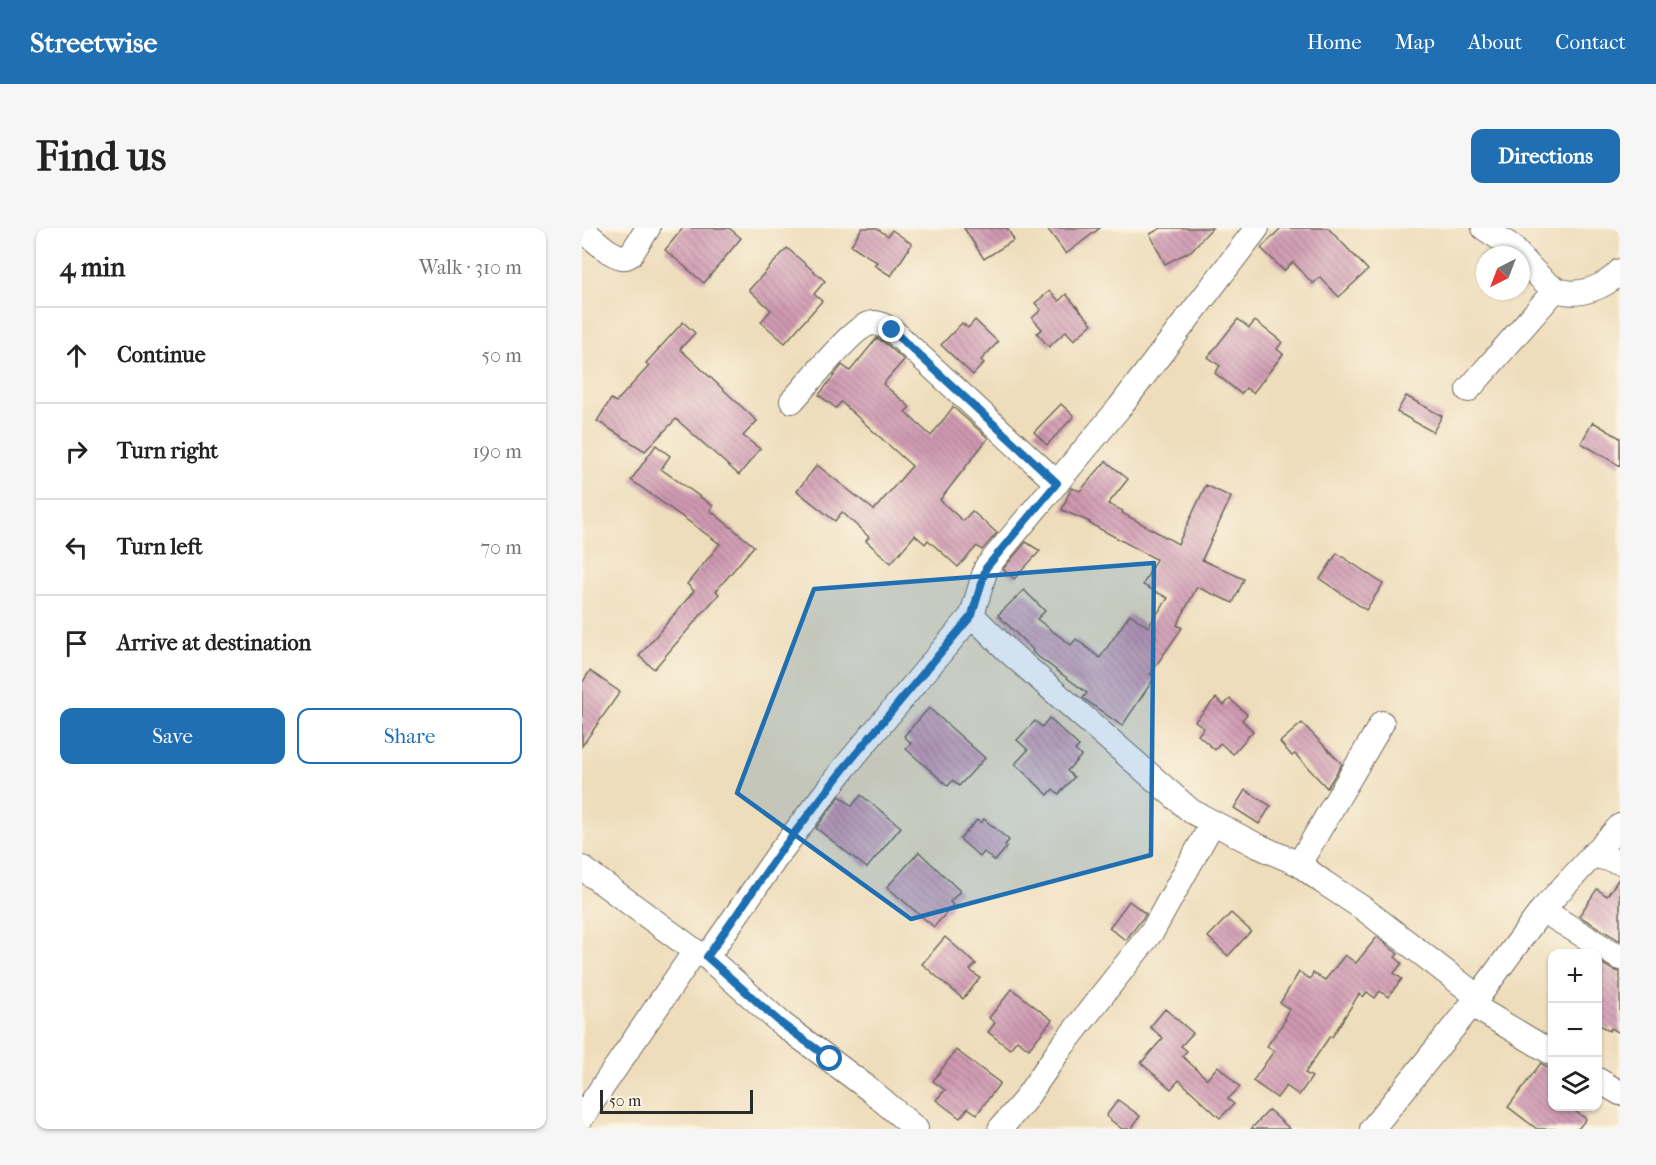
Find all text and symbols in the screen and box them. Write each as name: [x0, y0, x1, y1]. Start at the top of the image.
text: Streetwise: [30, 26, 157, 59]
text: Home: [1307, 30, 1362, 54]
text: Map: [1395, 30, 1435, 54]
text: About: [1468, 30, 1522, 54]
text: Contact: [1555, 30, 1626, 54]
button: Directions: [1471, 129, 1620, 183]
text: Find us: [36, 132, 166, 181]
north arrow: [1476, 246, 1530, 300]
text: 4 min: [60, 252, 125, 283]
text: Walk · 310 m: [419, 256, 522, 279]
route end: [878, 316, 904, 342]
icon: ahead: [60, 339, 93, 372]
text: Continue: [117, 342, 206, 368]
text: 50 m: [481, 344, 522, 367]
icon: right: [60, 435, 93, 468]
text: Turn right: [117, 438, 218, 464]
text: 190 m: [472, 440, 522, 463]
icon: left: [60, 531, 93, 564]
text: Turn left: [117, 534, 203, 560]
text: 70 m: [480, 536, 522, 559]
icon: arrive: [60, 627, 93, 660]
text: Arrive at destination: [117, 630, 311, 656]
button: Save: [60, 708, 285, 764]
button: Share: [297, 708, 522, 764]
map controls: [1548, 949, 1602, 1111]
button: +: [1548, 949, 1602, 1003]
button: −: [1548, 1003, 1602, 1057]
route start: [816, 1045, 842, 1071]
button: layers: [1548, 1057, 1602, 1111]
scale bar: [600, 1087, 753, 1114]
text: 50 m: [609, 1091, 641, 1110]

